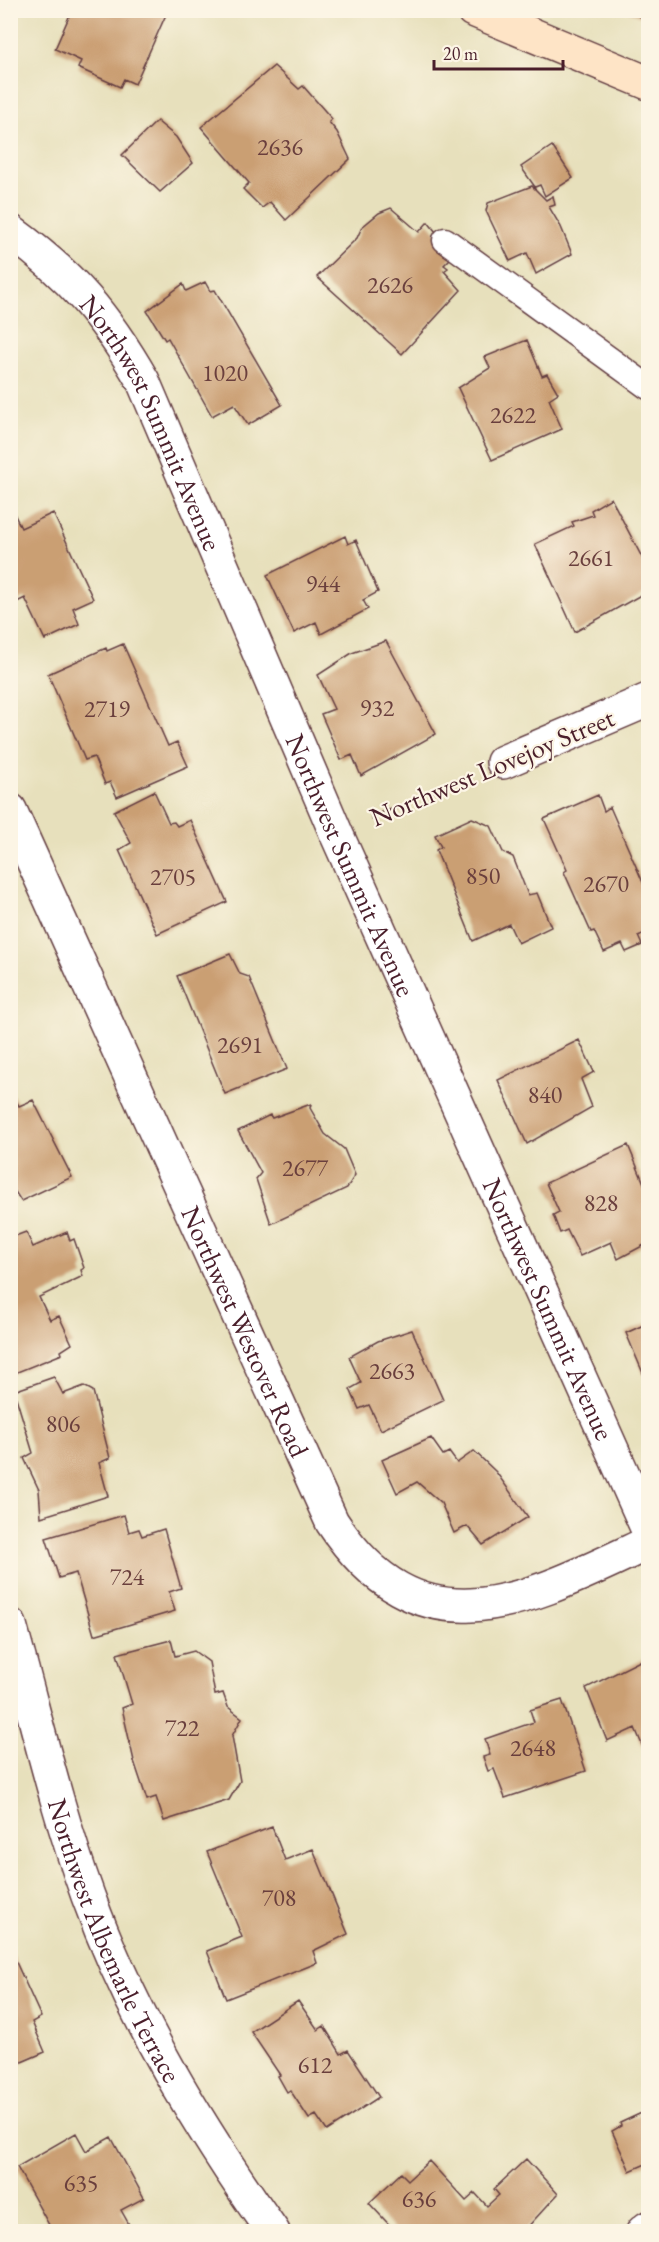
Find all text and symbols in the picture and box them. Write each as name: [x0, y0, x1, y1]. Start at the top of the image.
scale bar: [434, 33, 563, 71]
text: 20 m: [443, 42, 478, 65]
house number: 2636: [257, 131, 303, 162]
house number: 2626: [367, 269, 413, 300]
street label: Northwest Summit Avenue: [72, 287, 231, 556]
house number: 1020: [202, 357, 248, 388]
house number: 2622: [490, 399, 537, 430]
house number: 2661: [568, 542, 614, 573]
house number: 944: [306, 568, 341, 599]
house number: 932: [360, 692, 395, 723]
house number: 2719: [84, 693, 131, 724]
street label: Northwest Lovejoy Street: [364, 699, 620, 834]
street label: Northwest Summit Avenue: [278, 728, 424, 1002]
house number: 850: [466, 860, 500, 891]
house number: 2705: [150, 861, 196, 892]
house number: 2670: [583, 868, 629, 899]
house number: 2691: [217, 1029, 263, 1060]
house number: 840: [528, 1079, 562, 1110]
house number: 2677: [282, 1152, 329, 1183]
street label: Northwest Summit Avenue: [475, 1172, 623, 1445]
house number: 828: [584, 1187, 618, 1218]
street label: Northwest Westover Road: [174, 1200, 318, 1463]
house number: 2663: [369, 1355, 415, 1386]
house number: 806: [46, 1408, 80, 1439]
house number: 724: [110, 1561, 145, 1592]
house number: 722: [165, 1712, 200, 1743]
house number: 2648: [510, 1732, 556, 1763]
street label: Northwest Albemarle Terrace: [40, 1794, 190, 2088]
house number: 708: [262, 1882, 296, 1913]
house number: 612: [298, 2049, 333, 2080]
house number: 635: [64, 2167, 98, 2198]
house number: 636: [402, 2183, 436, 2214]

